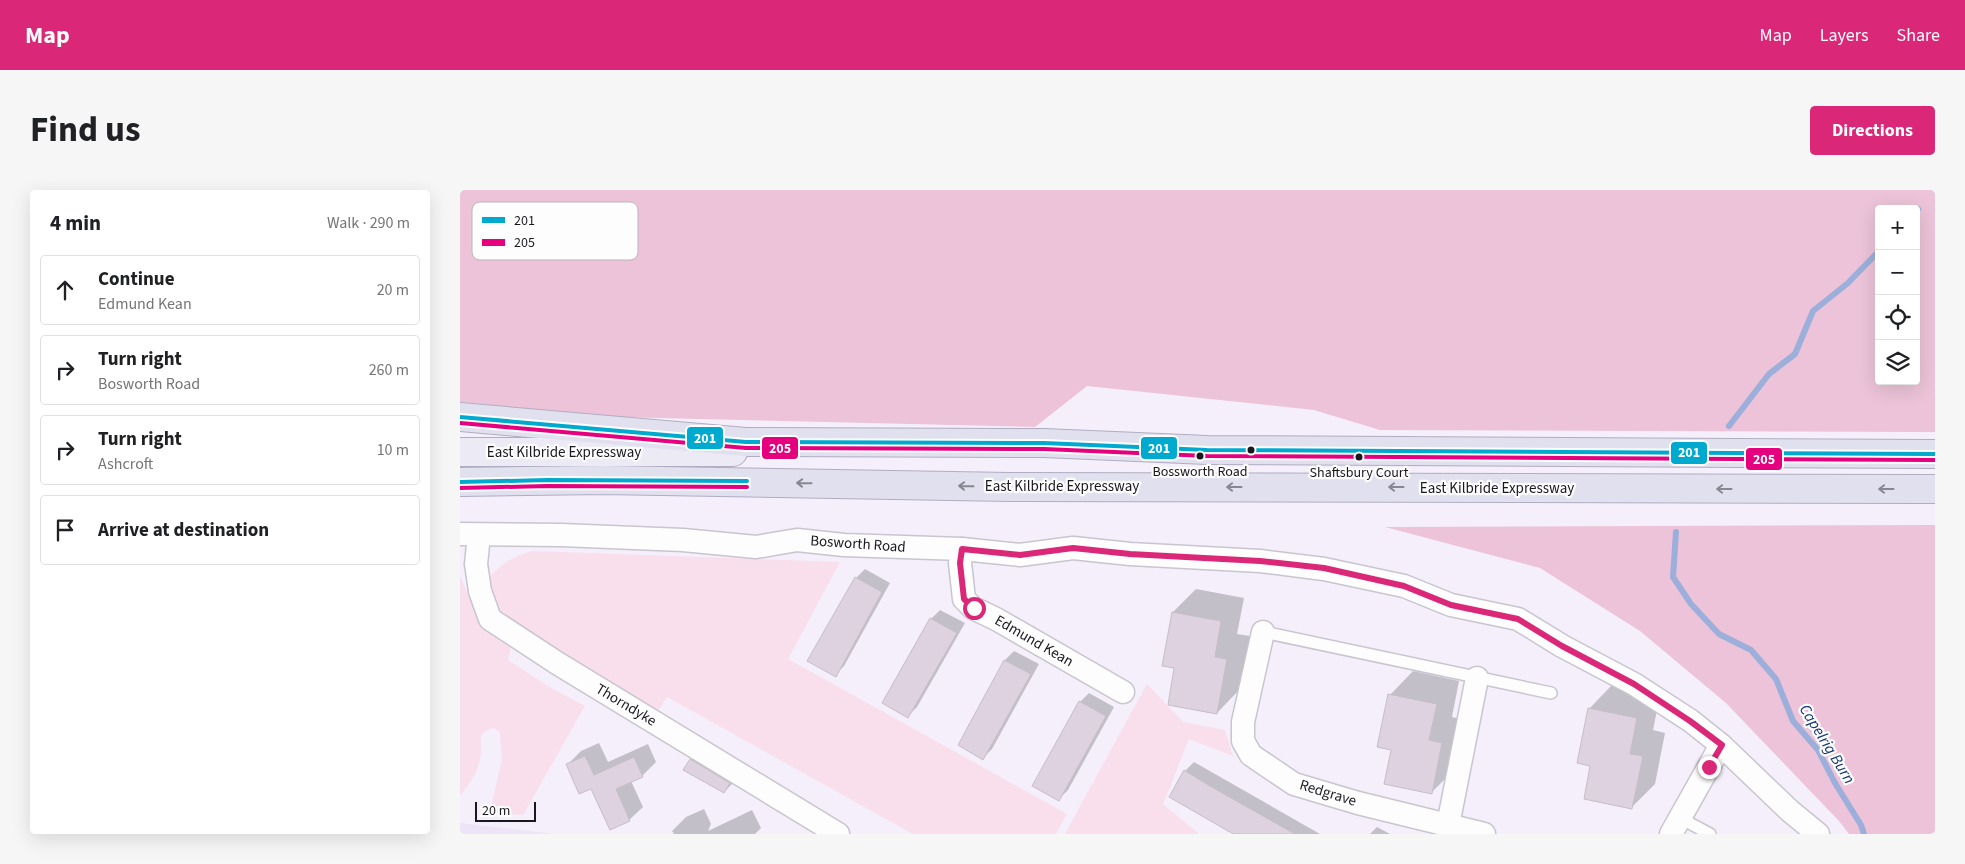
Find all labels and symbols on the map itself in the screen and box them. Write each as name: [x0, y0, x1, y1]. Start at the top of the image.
legend: [472, 202, 638, 260]
text: 201: [514, 211, 535, 231]
text: 205: [514, 233, 535, 253]
line badge: 201: [686, 426, 724, 450]
text: 201: [694, 429, 716, 449]
line badge: 205: [761, 436, 799, 460]
line badge: 201: [1140, 436, 1178, 460]
text: 205: [769, 439, 791, 459]
text: 201: [1148, 439, 1170, 459]
line badge: 201: [1670, 441, 1708, 465]
street label: East Kilbride Expressway: [487, 442, 641, 463]
text: 201: [1678, 443, 1700, 463]
unlabelled marker: [1246, 445, 1256, 455]
line badge: 205: [1745, 447, 1783, 471]
text: 205: [1753, 450, 1775, 470]
marker: Bossworth Road: [1195, 451, 1205, 461]
marker: Shaftsbury Court: [1354, 452, 1364, 462]
place label: Bossworth Road: [1152, 462, 1248, 482]
place label: Shaftsbury Court: [1310, 463, 1409, 483]
street label: East Kilbride Expressway: [985, 476, 1139, 497]
one-way arrow: [796, 478, 812, 487]
street label: East Kilbride Expressway: [1420, 478, 1574, 499]
one-way arrow: [958, 481, 974, 491]
one-way arrow: [1226, 482, 1242, 492]
one-way arrow: [1388, 482, 1404, 492]
one-way arrow: [1716, 484, 1732, 493]
one-way arrow: [1879, 484, 1895, 494]
street label: Bosworth Road: [810, 530, 906, 558]
route start: [963, 597, 986, 620]
street label: Edmund Kean: [991, 610, 1077, 672]
street label: Thorndyke: [592, 679, 660, 731]
water label: Capelrig Burn: [1794, 700, 1860, 788]
route end: [1698, 756, 1721, 779]
street label: Redgrave: [1297, 774, 1359, 812]
scale bar: [475, 799, 536, 822]

